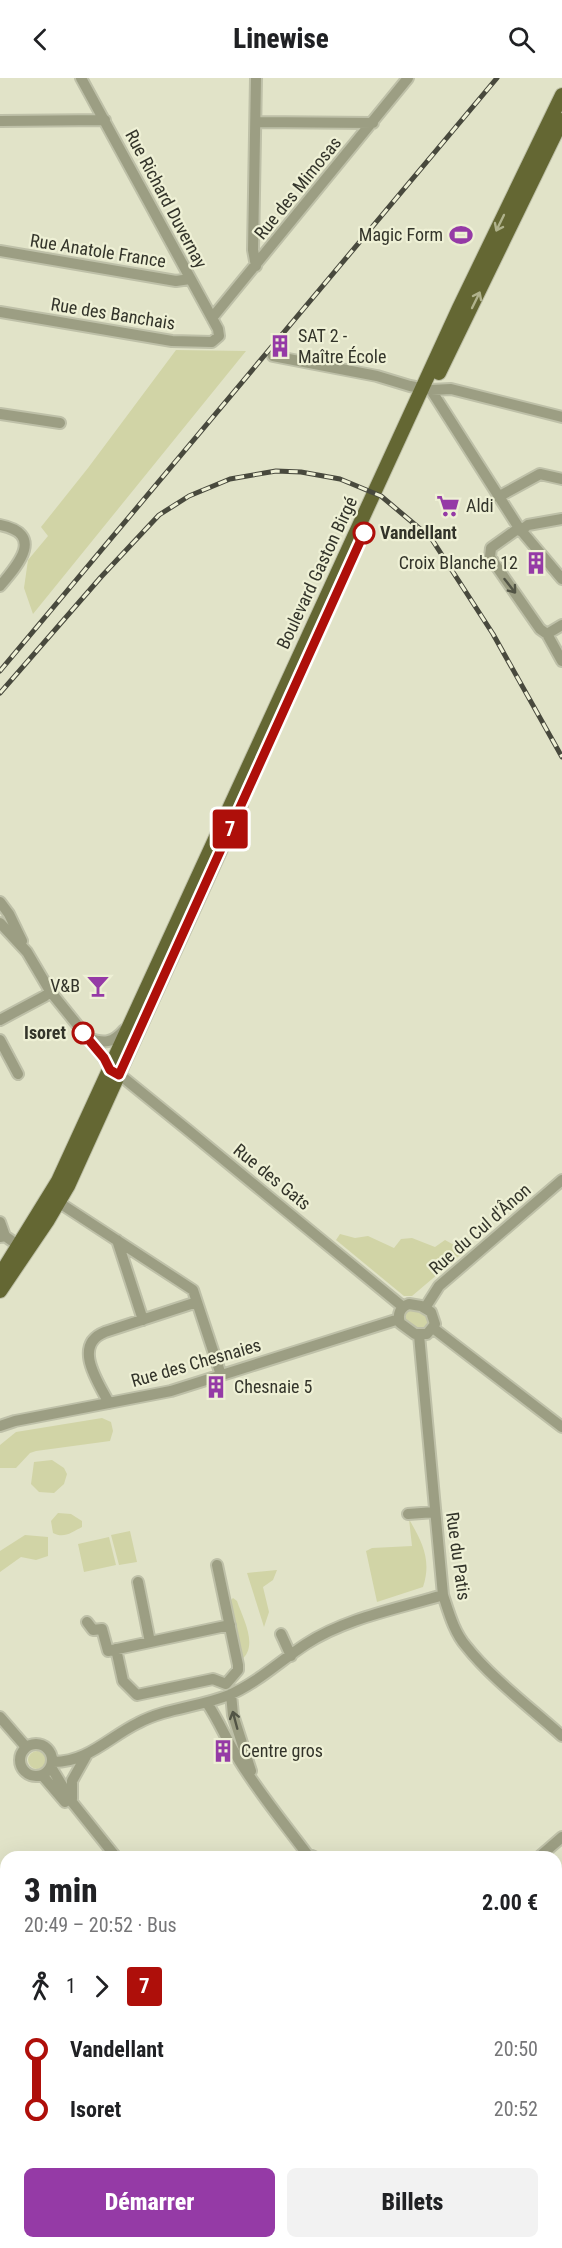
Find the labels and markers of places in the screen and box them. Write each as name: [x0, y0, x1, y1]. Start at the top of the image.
sports icon: Magic Form: [448, 222, 474, 248]
place label: Magic Form: [359, 224, 443, 245]
place label: SAT 2 - Maître École: [298, 325, 386, 367]
building icon: SAT 2 - Maître École: [267, 333, 293, 359]
supermarket icon: Aldi: [435, 493, 461, 519]
place label: Aldi: [466, 495, 494, 516]
marker: Vandellant: [353, 522, 375, 544]
place label: Vandellant: [380, 522, 457, 543]
building icon: Croix Blanche 12: [523, 550, 549, 576]
place label: Croix Blanche 12: [399, 552, 518, 573]
bar icon: V&B: [85, 973, 111, 999]
place label: V&B: [50, 975, 80, 996]
place label: Isoret: [24, 1022, 66, 1043]
marker: Isoret: [72, 1022, 94, 1044]
building icon: Chesnaie 5: [203, 1374, 229, 1400]
place label: Chesnaie 5: [234, 1376, 313, 1397]
building icon: Centre gros: [210, 1738, 236, 1764]
place label: Centre gros: [241, 1740, 323, 1761]

